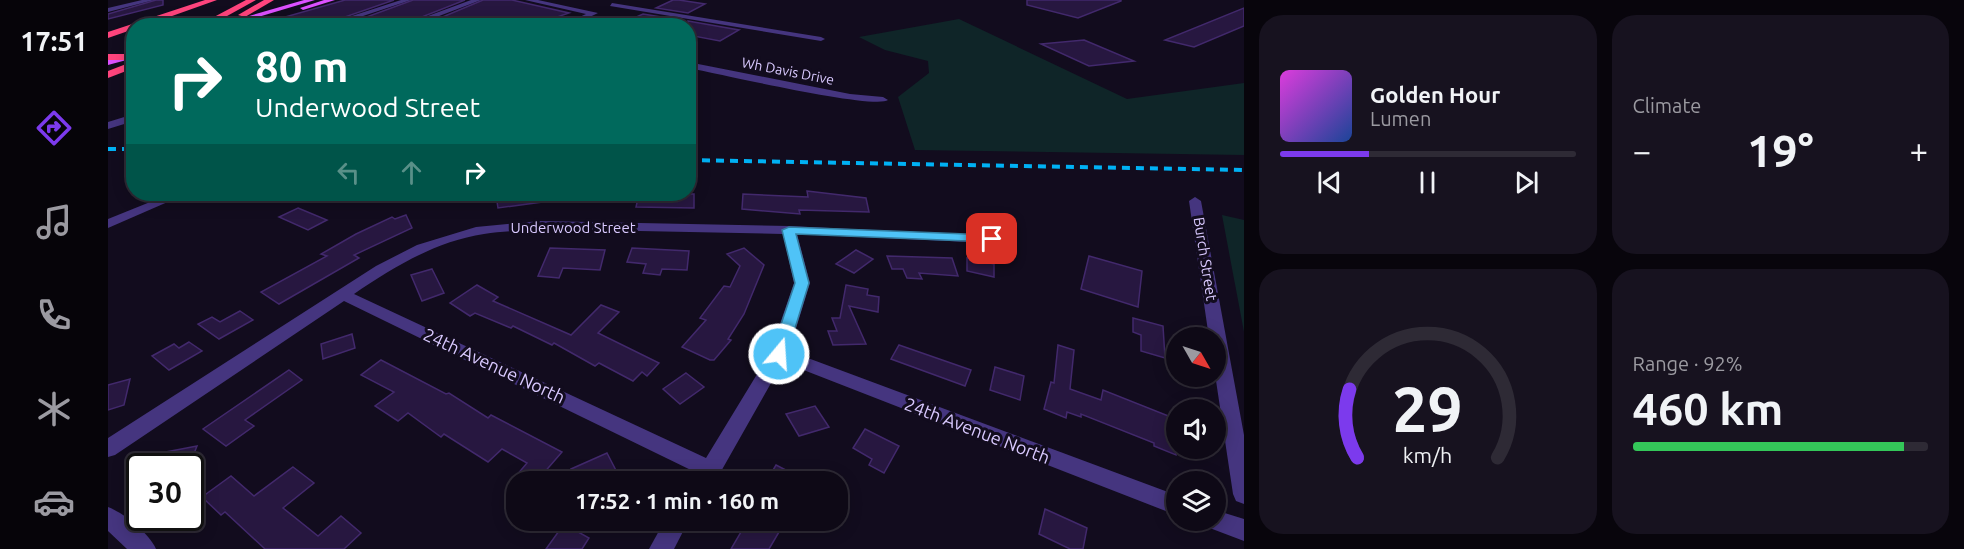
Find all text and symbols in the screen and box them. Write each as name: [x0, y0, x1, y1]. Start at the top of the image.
text: 17:51: [20, 26, 88, 56]
icon: right: [156, 42, 234, 120]
text: 80 m: [255, 43, 349, 90]
street label: Wh Davis Drive: [740, 54, 836, 88]
text: Golden Hour: [1370, 82, 1500, 107]
text: Underwood Street: [255, 92, 480, 122]
text: Climate: [1633, 94, 1701, 117]
icon: directions: [33, 107, 75, 149]
text: Lumen: [1370, 107, 1431, 130]
text: 19°: [1747, 125, 1814, 176]
text: −: [1633, 132, 1651, 169]
text: +: [1909, 132, 1928, 169]
icon: left: [332, 156, 365, 189]
icon: ahead: [395, 156, 428, 189]
icon: right: [458, 156, 491, 189]
icon: previous: [1313, 166, 1346, 199]
icon: pause: [1411, 166, 1444, 199]
icon: next: [1510, 166, 1543, 199]
icon: music: [33, 201, 75, 243]
pin: [966, 213, 1017, 264]
street label: Burch Street: [1190, 216, 1221, 302]
street label: Underwood Street: [510, 219, 636, 236]
icon: arrive: [975, 222, 1008, 255]
icon: phone: [33, 294, 75, 336]
position arrow: [747, 322, 811, 386]
street label: 24th Avenue North: [420, 323, 568, 407]
north arrow: [1166, 327, 1226, 387]
map controls: [1166, 327, 1226, 531]
text: Range · 92%: [1633, 352, 1743, 375]
text: 29: [1393, 374, 1463, 444]
text: 460 km: [1633, 383, 1783, 434]
icon: climate: [33, 388, 75, 430]
street label: 24th Avenue North: [902, 393, 1053, 467]
button: sound: [1166, 399, 1226, 459]
text: km/h: [1403, 444, 1452, 468]
speed limit sign: 30: [126, 453, 204, 531]
button: layers: [1166, 471, 1226, 531]
icon: car: [33, 481, 75, 523]
text: 17:52 · 1 min · 160 m: [575, 488, 779, 513]

